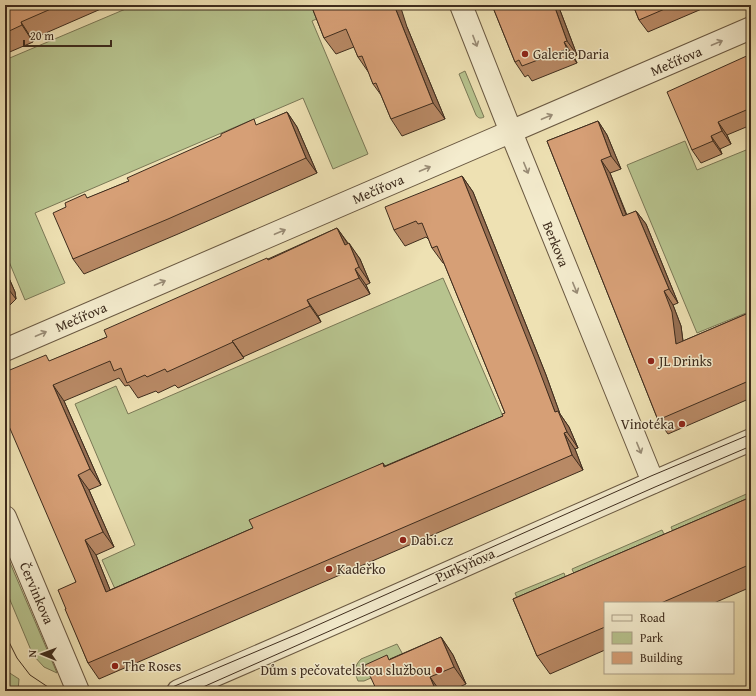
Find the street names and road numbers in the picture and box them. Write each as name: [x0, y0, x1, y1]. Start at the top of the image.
street label: Mečířova: [647, 41, 705, 81]
street label: Mečířova: [349, 169, 407, 209]
street label: Berkova: [538, 218, 574, 270]
street label: Mečířova: [52, 297, 110, 337]
street label: Purkyňova: [432, 543, 498, 587]
street label: Červinkova: [15, 559, 59, 628]

